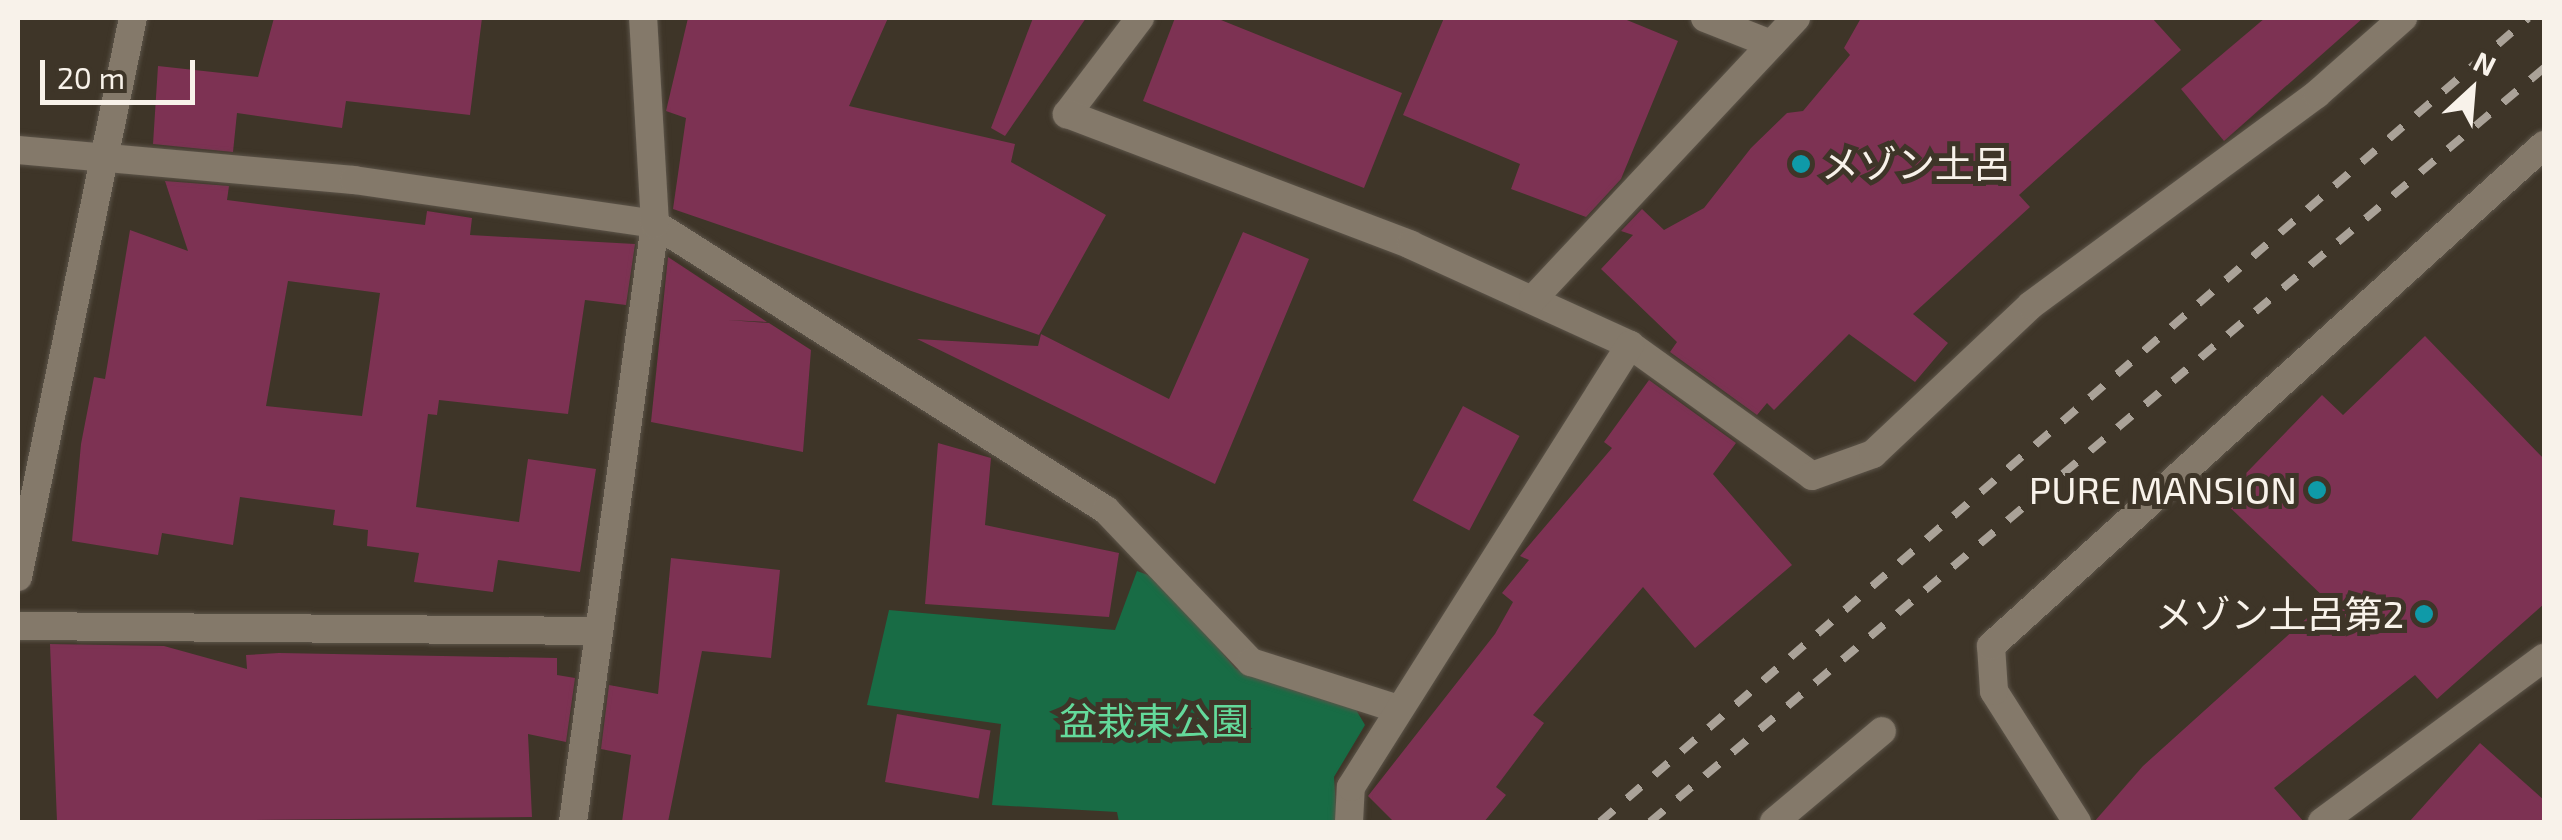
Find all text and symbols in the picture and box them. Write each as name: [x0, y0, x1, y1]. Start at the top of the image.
scale bar: [45, 40, 200, 102]
north arrow: [2422, 40, 2522, 140]
text: N: [2469, 43, 2502, 83]
text: 20 m: [57, 59, 125, 95]
place label: メゾン土呂: [1821, 141, 2011, 187]
marker: メゾン土呂: [1790, 153, 1812, 175]
place label: PURE MANSION: [2029, 467, 2297, 513]
marker: PURE MANSION: [2306, 479, 2328, 501]
place label: メゾン土呂第2: [2155, 591, 2404, 637]
marker: メゾン土呂第2: [2413, 603, 2435, 625]
park label: 盆栽東公園: [1059, 698, 1249, 744]

